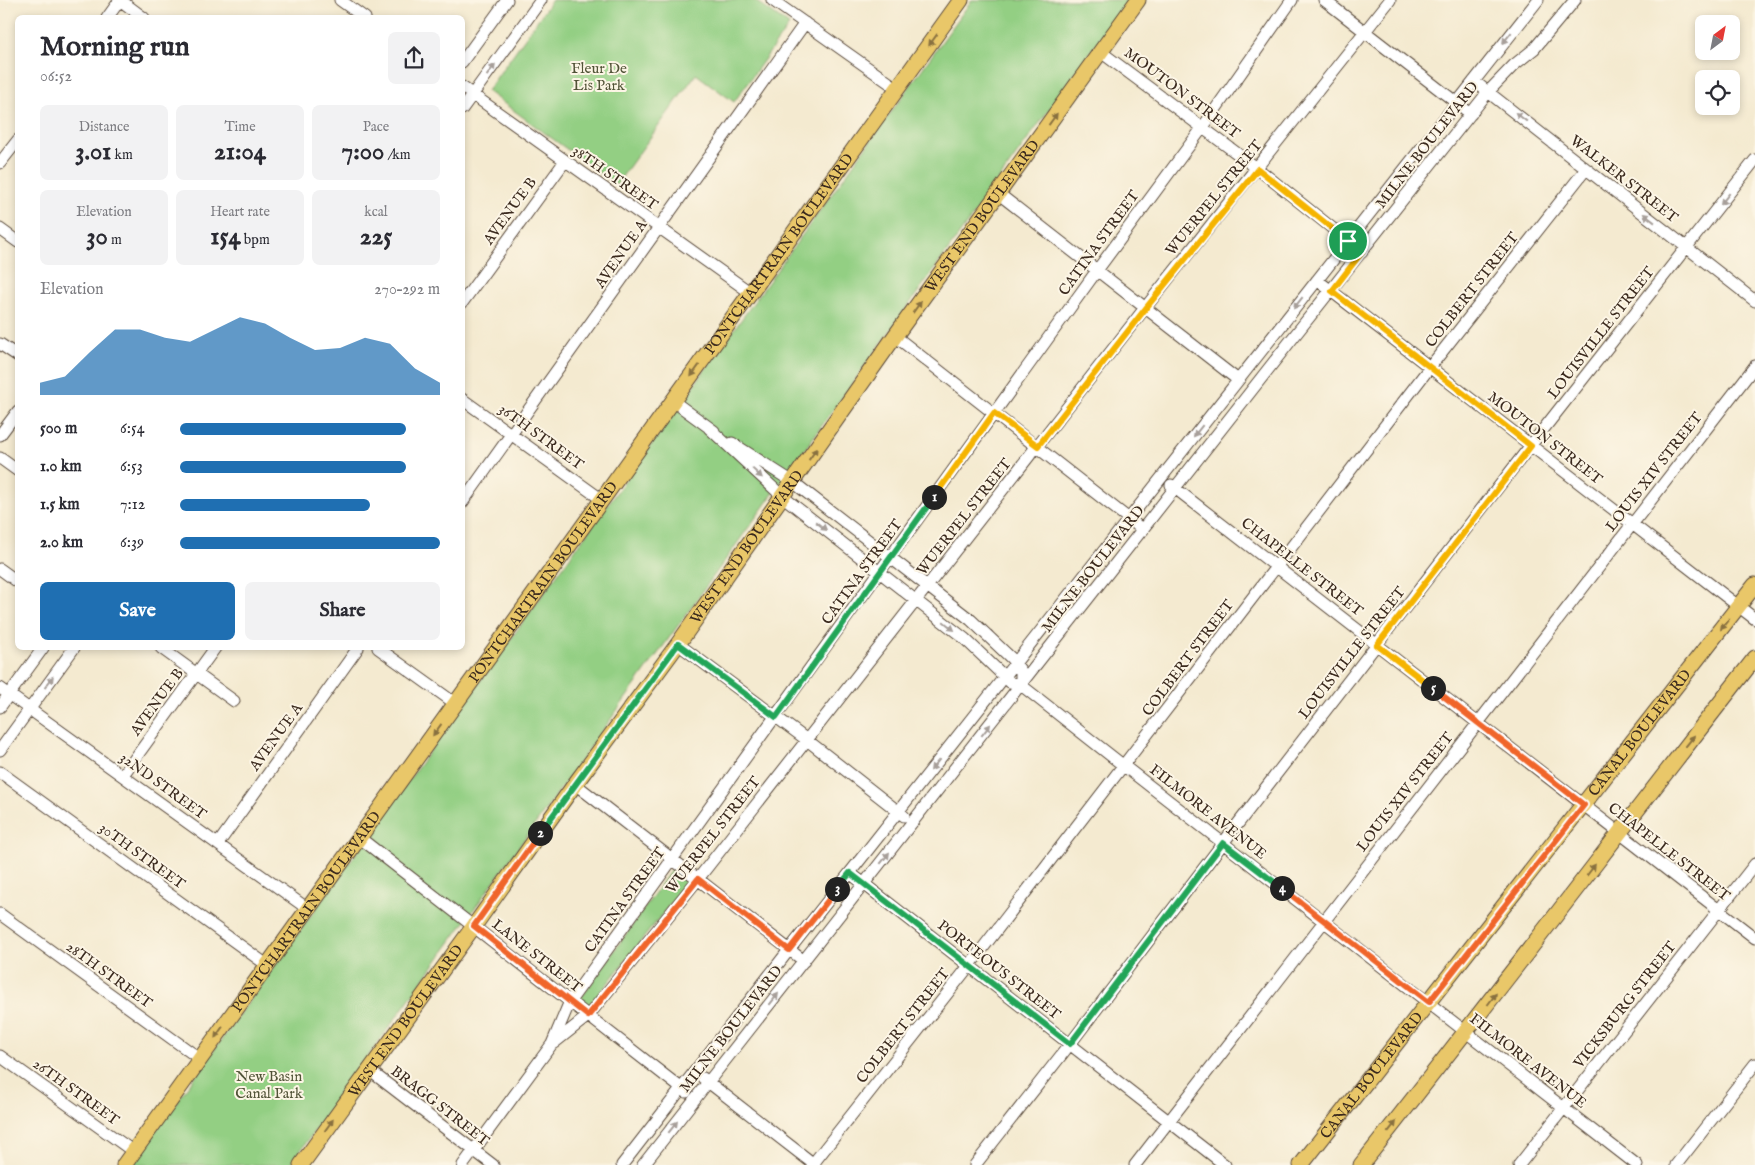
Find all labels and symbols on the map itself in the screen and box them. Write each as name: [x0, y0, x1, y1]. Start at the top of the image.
north arrow: [1695, 15, 1740, 60]
one-way arrow: [1502, 31, 1513, 44]
one-way arrow: [928, 33, 938, 47]
street label: MOUTON STREET: [1120, 43, 1244, 143]
park label: Fleur De Lis Park: [571, 59, 627, 95]
one-way arrow: [486, 63, 496, 77]
street label: MILNE BOULEVARD: [1371, 78, 1483, 212]
one-way arrow: [1048, 112, 1058, 126]
one-way arrow: [1515, 112, 1528, 123]
street label: WALKER STREET: [1566, 131, 1682, 227]
street label: WEST END BOULEVARD: [920, 136, 1043, 296]
street label: WUERPEL STREET: [1161, 136, 1267, 260]
street label: 38TH STREET: [569, 141, 662, 215]
street label: PONTCHARTRAIN BOULEVARD: [700, 149, 857, 358]
street label: AVENUE B: [479, 173, 541, 249]
street label: CATINA STREET: [1054, 187, 1144, 299]
one-way arrow: [1720, 192, 1730, 206]
one-way arrow: [1643, 212, 1656, 223]
street label: AVENUE A: [590, 215, 652, 293]
pin: [1327, 220, 1369, 262]
street label: COLBERT STREET: [1421, 229, 1523, 351]
street label: LOUISVILLE STREET: [1543, 263, 1659, 403]
one-way arrow: [1293, 296, 1304, 309]
one-way arrow: [912, 300, 922, 314]
one-way arrow: [690, 364, 700, 377]
street label: MOUTON STREET: [1484, 387, 1606, 489]
street label: 36TH STREET: [495, 400, 587, 474]
street label: LOUIS XIV STREET: [1601, 408, 1707, 536]
one-way arrow: [1193, 424, 1203, 438]
one-way arrow: [808, 447, 818, 461]
street label: WUERPEL STREET: [912, 455, 1016, 579]
street label: WEST END BOULEVARD: [686, 466, 807, 627]
one-way arrow: [751, 467, 763, 479]
street label: PONTCHARTRAIN BOULEVARD: [464, 478, 622, 686]
pin: 1: [922, 484, 946, 510]
street label: MILNE BOULEVARD: [1037, 502, 1149, 636]
street label: CHAPELLE STREET: [1237, 514, 1367, 621]
street label: CATINA STREET: [817, 516, 907, 628]
one-way arrow: [814, 521, 827, 532]
street label: LOUISVILLE STREET: [1294, 583, 1410, 723]
street label: COLBERT STREET: [1138, 596, 1238, 720]
one-way arrow: [1720, 617, 1730, 631]
one-way arrow: [942, 620, 955, 631]
street label: AVENUE B: [126, 664, 188, 740]
street label: CANAL BOULEVARD: [1584, 665, 1695, 800]
one-way arrow: [44, 675, 54, 689]
pin: 5: [1420, 676, 1446, 700]
street label: AVENUE A: [244, 699, 307, 775]
one-way arrow: [432, 723, 442, 737]
one-way arrow: [980, 724, 991, 737]
street label: LOUIS XIV STREET: [1352, 728, 1458, 856]
one-way arrow: [1685, 734, 1695, 748]
street label: 32ND STREET: [116, 748, 210, 824]
one-way arrow: [930, 758, 941, 771]
street label: FILMORE AVENUE: [1146, 760, 1270, 864]
street label: WUERPEL STREET: [661, 773, 765, 897]
street label: CHAPELLE STREET: [1604, 799, 1734, 906]
street label: PONTCHARTRAIN BOULEVARD: [227, 807, 385, 1016]
street label: 30TH STREET: [95, 818, 189, 894]
pin: 2: [528, 820, 552, 846]
street label: CATINA STREET: [580, 844, 670, 956]
one-way arrow: [880, 851, 890, 864]
one-way arrow: [1585, 864, 1596, 877]
pin: 3: [824, 876, 850, 902]
pin: 4: [1270, 876, 1294, 900]
street label: LANE STREET: [488, 915, 586, 997]
street label: PORTEOUS STREET: [934, 916, 1064, 1024]
street label: 28TH STREET: [62, 937, 156, 1013]
street label: VICKSBURG STREET: [1569, 938, 1680, 1073]
street label: WEST END BOULEVARD: [344, 941, 467, 1101]
street label: MILNE BOULEVARD: [675, 962, 787, 1096]
street label: COLBERT STREET: [852, 965, 954, 1087]
one-way arrow: [1487, 992, 1497, 1006]
one-way arrow: [768, 993, 779, 1006]
street label: CANAL BOULEVARD: [1316, 1008, 1427, 1143]
street label: FILMORE AVENUE: [1466, 1009, 1590, 1113]
one-way arrow: [214, 1025, 224, 1039]
street label: 26TH STREET: [29, 1054, 123, 1130]
street label: BRAGG STREET: [387, 1062, 493, 1150]
park label: New Basin Canal Park: [235, 1067, 304, 1103]
one-way arrow: [324, 1119, 334, 1132]
one-way arrow: [668, 1120, 678, 1133]
one-way arrow: [1386, 1121, 1397, 1134]

